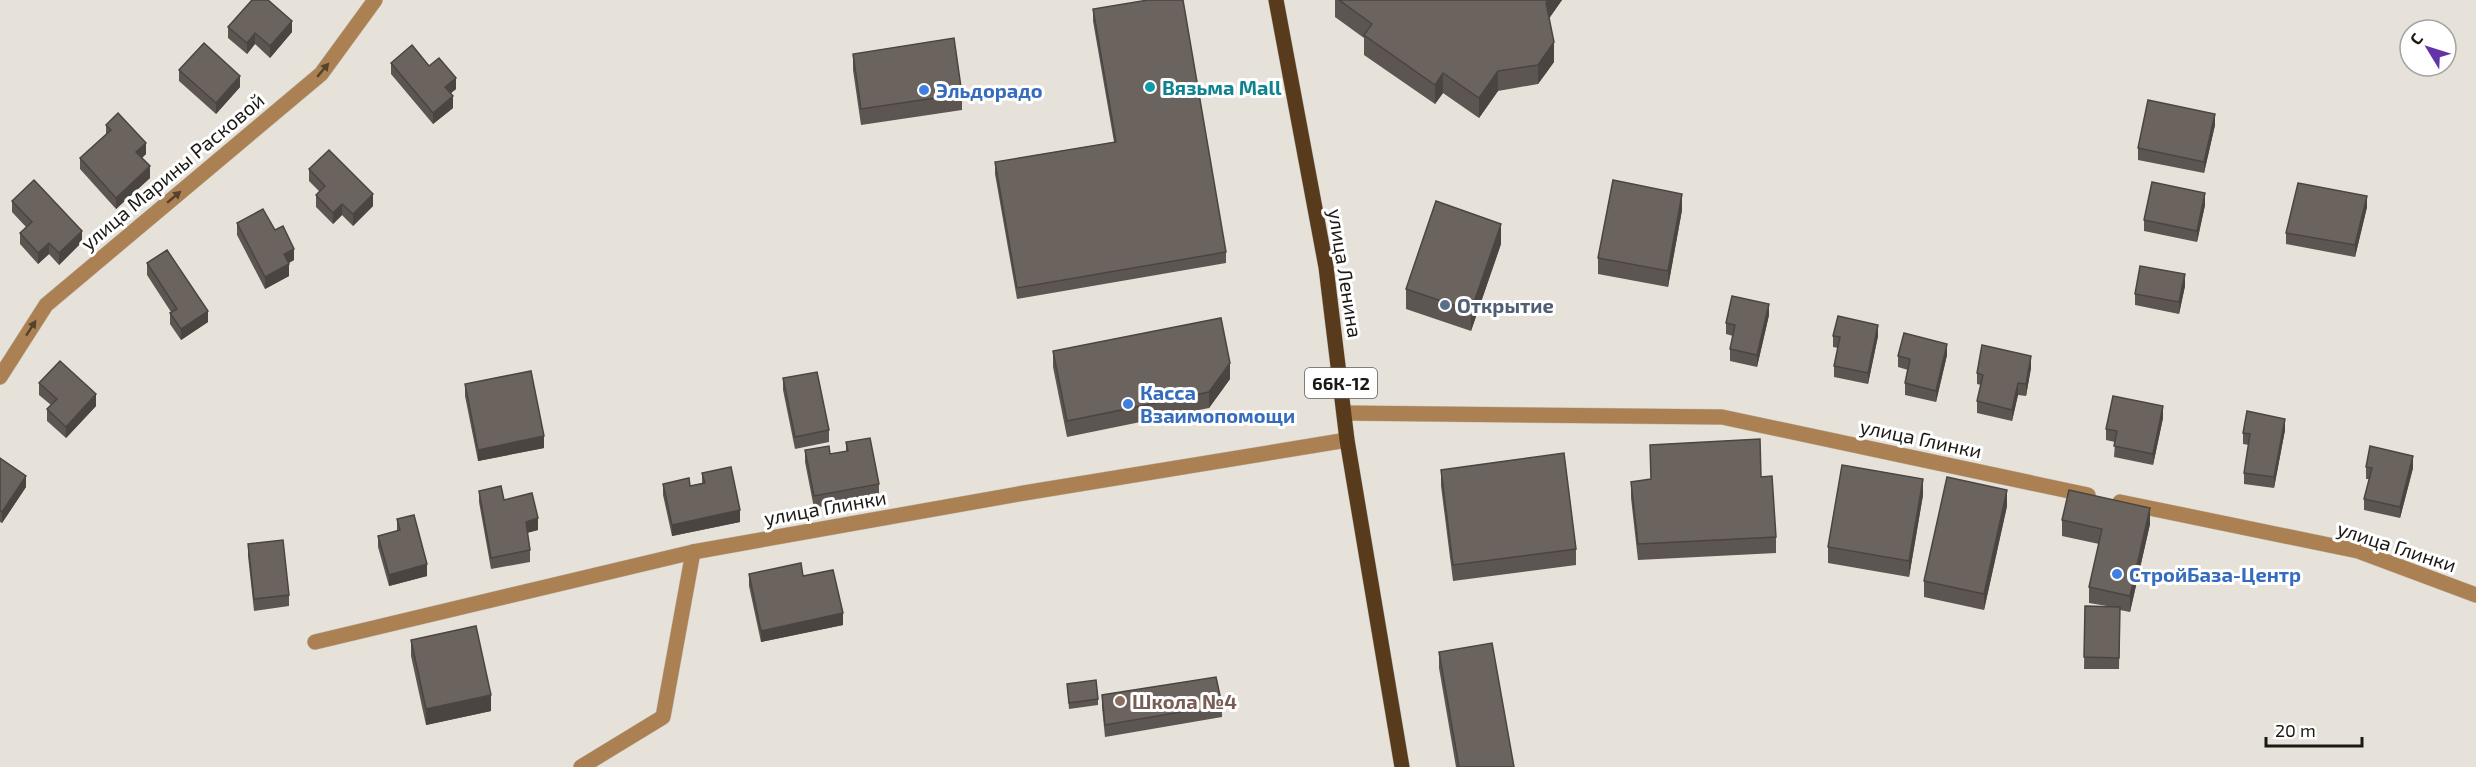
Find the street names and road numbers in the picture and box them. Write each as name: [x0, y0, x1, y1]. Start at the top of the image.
street label: улица Марины Расковой: [76, 87, 269, 255]
street label: улица Ленина: [1323, 207, 1368, 339]
road number: 66К-12: [1305, 368, 1377, 398]
street label: улица Глинки: [1858, 413, 1984, 464]
street label: улица Глинки: [762, 484, 888, 531]
street label: улица Глинки: [2334, 515, 2460, 577]

